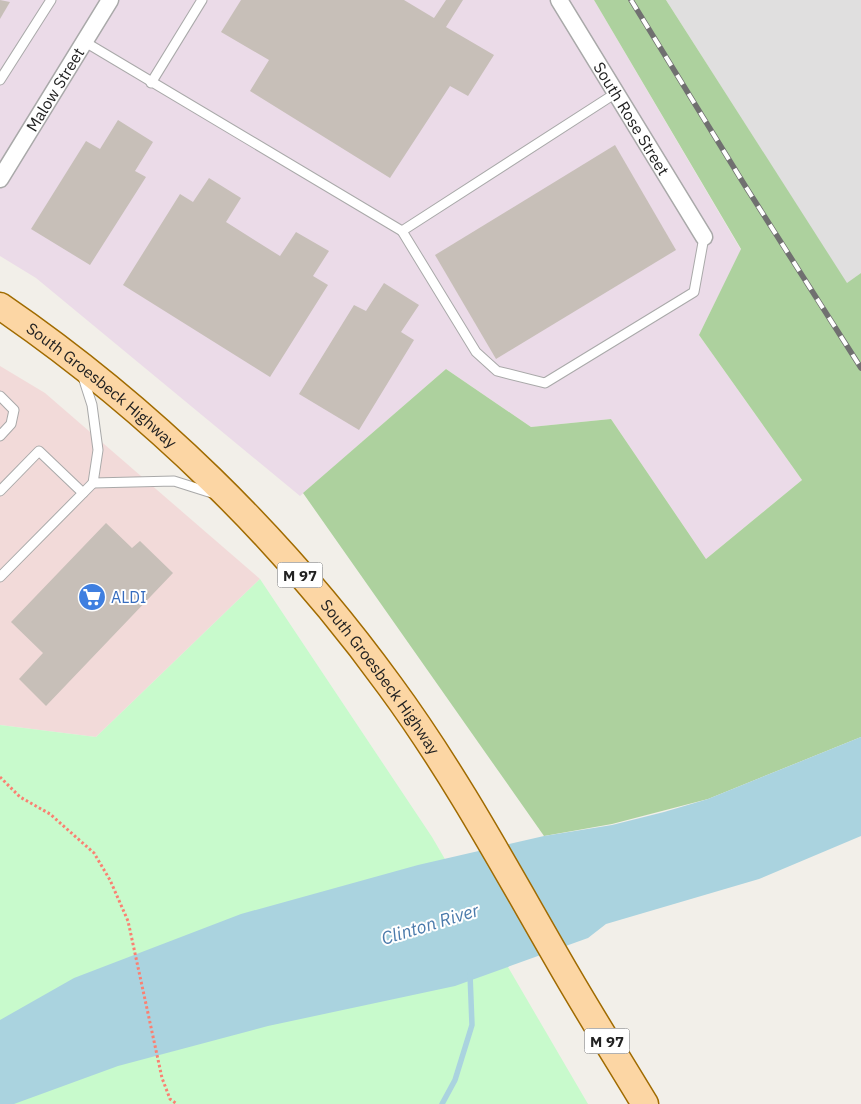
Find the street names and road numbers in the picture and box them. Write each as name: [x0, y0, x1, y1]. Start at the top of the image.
street label: Malow Street: [22, 44, 88, 135]
street label: South Rose Street: [589, 58, 674, 179]
street label: South Groesbeck Highway: [23, 318, 181, 452]
road number: M 97: [278, 562, 322, 588]
street label: South Groesbeck Highway: [316, 595, 444, 758]
road number: M 97: [584, 1028, 630, 1054]

